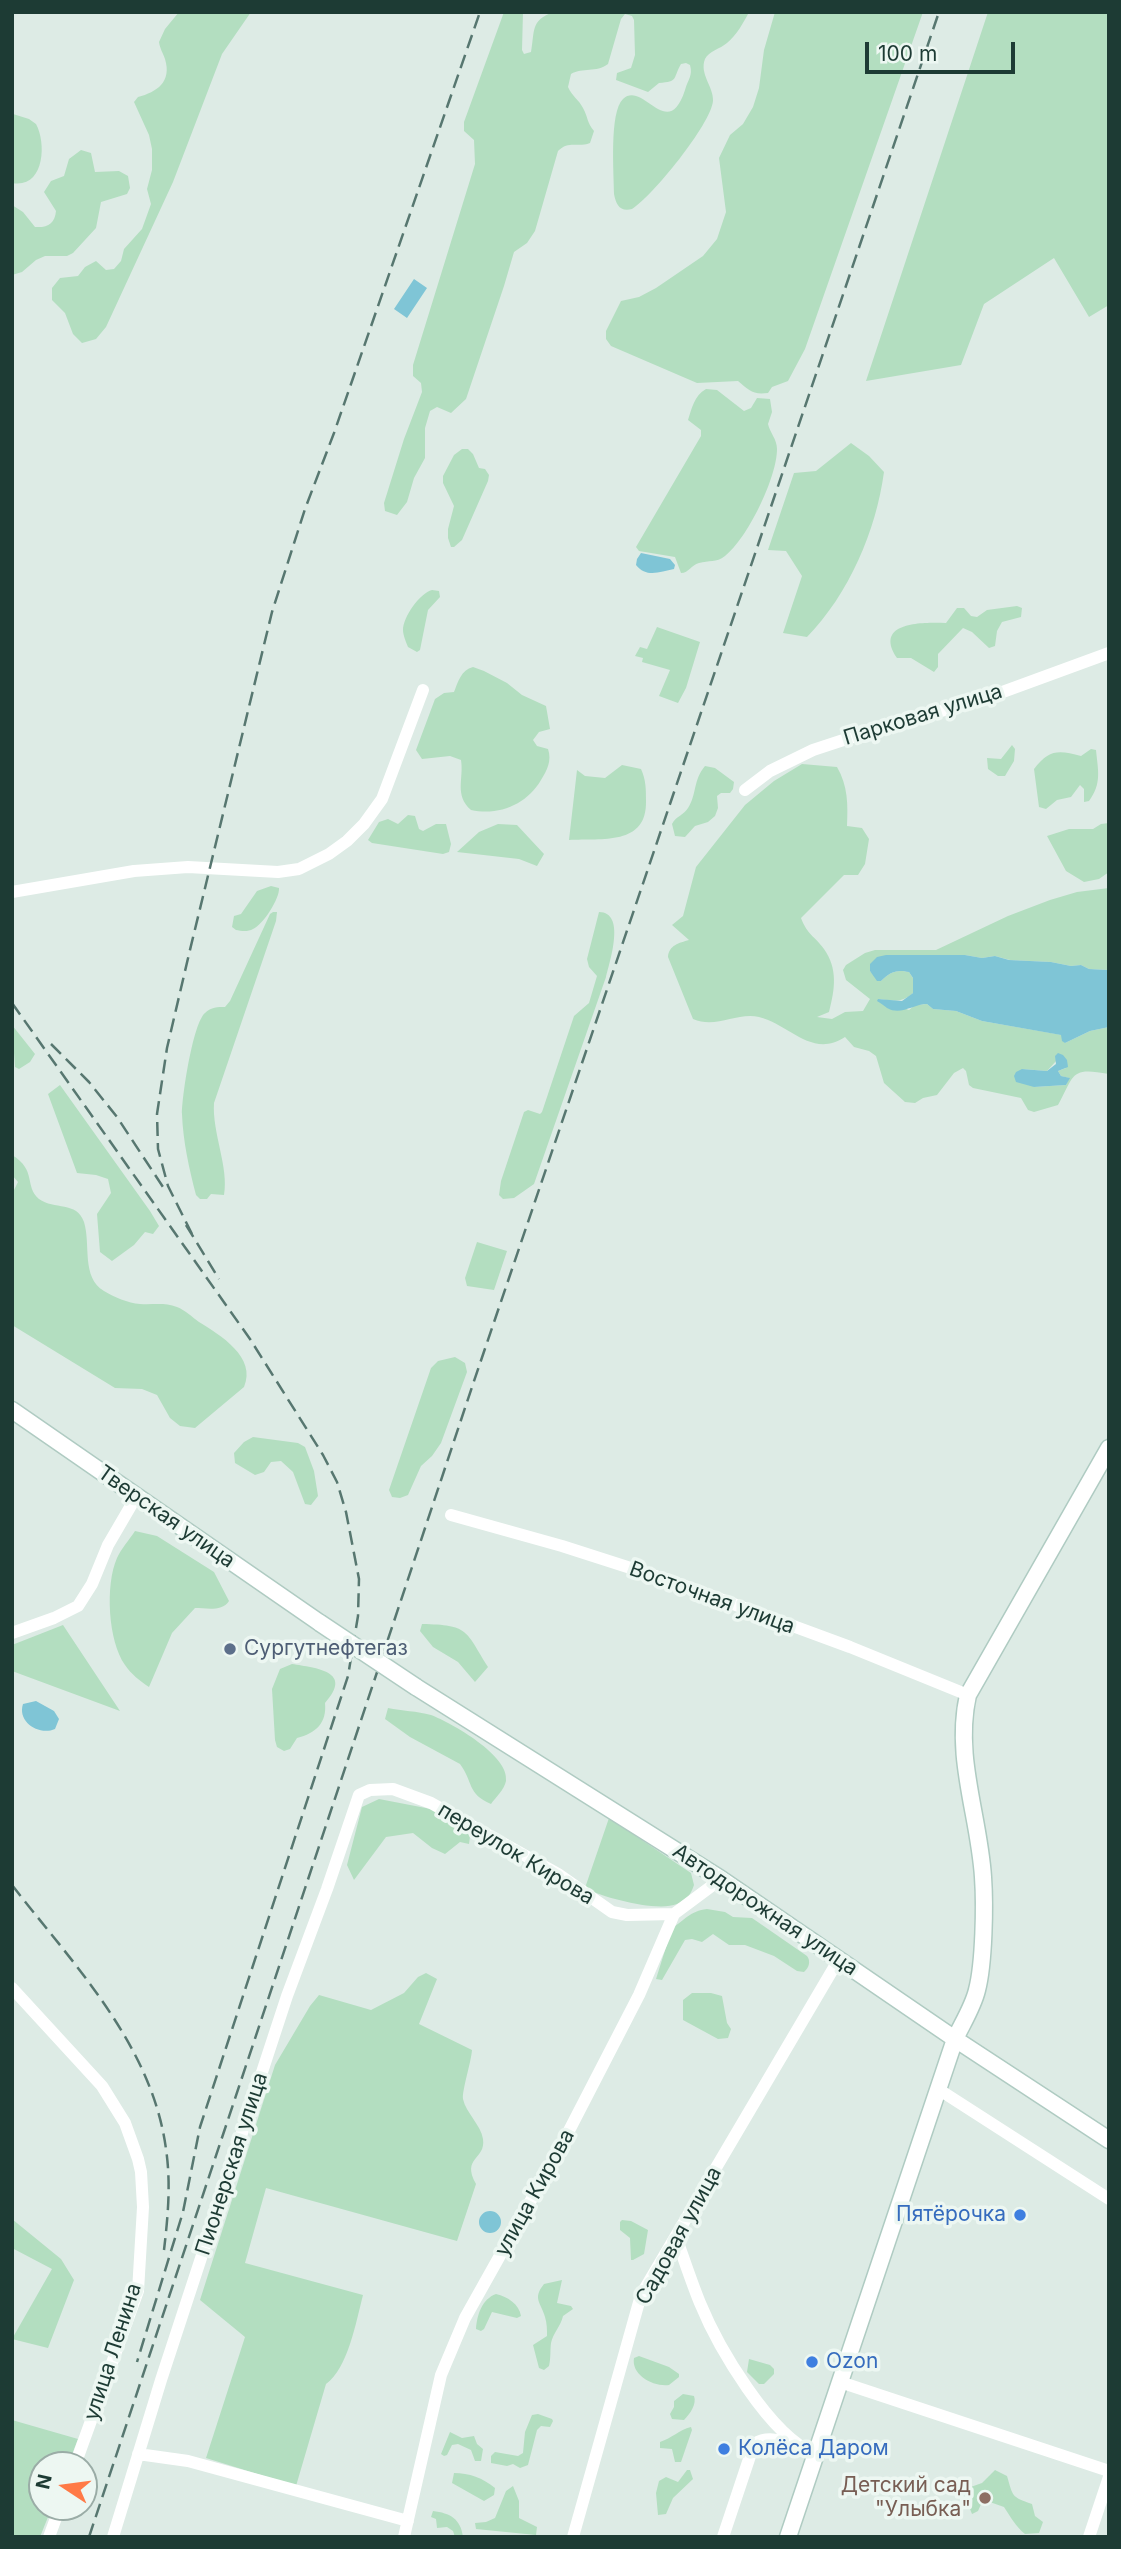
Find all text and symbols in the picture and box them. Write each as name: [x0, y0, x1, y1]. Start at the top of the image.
scale bar: [869, 28, 1020, 72]
text: 100 m: [878, 41, 937, 66]
street label: Парковая улица: [841, 679, 1005, 751]
street label: Тверская улица: [93, 1460, 239, 1574]
street label: Восточная улица: [626, 1556, 798, 1640]
place label: Сургутнефтегаз: [244, 1636, 408, 1662]
marker: Сургутнефтегаз: [222, 1641, 238, 1657]
street label: переулок Кирова: [433, 1797, 599, 1911]
street label: Автодорожная улица: [668, 1839, 862, 1981]
street label: Пионерская улица: [191, 2070, 273, 2258]
street label: улица Кирова: [490, 2125, 580, 2261]
street label: Садовая улица: [631, 2163, 727, 2309]
place label: Пятёрочка: [896, 2202, 1006, 2228]
marker: Пятёрочка: [1012, 2207, 1028, 2223]
street label: улица Ленина: [79, 2280, 147, 2424]
place label: Ozon: [826, 2349, 878, 2375]
marker: Ozon: [804, 2354, 820, 2370]
place label: Колёса Даром: [738, 2436, 889, 2462]
marker: Колёса Даром: [716, 2441, 732, 2457]
north arrow: [28, 2451, 98, 2521]
text: N: [31, 2472, 57, 2491]
place label: Детский сад "Улыбка": [841, 2473, 971, 2523]
marker: Детский сад "Улыбка": [977, 2490, 993, 2506]

